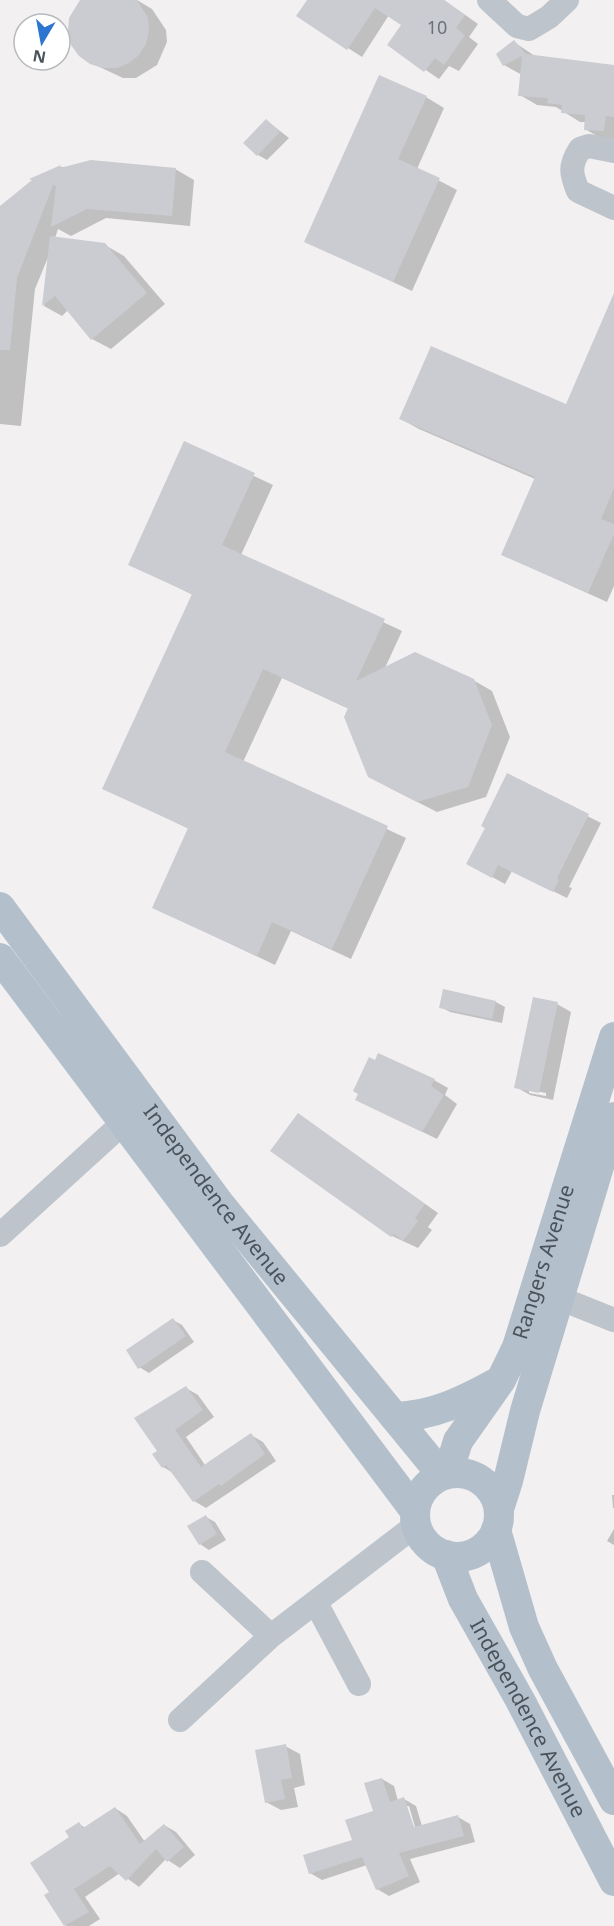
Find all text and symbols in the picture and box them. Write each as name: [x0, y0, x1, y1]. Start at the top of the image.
north arrow: [12, 12, 72, 72]
house number: 10: [427, 15, 447, 39]
text: N: [31, 45, 48, 69]
street label: Independence Avenue: [138, 1098, 296, 1291]
street label: Rangers Avenue: [505, 1181, 580, 1342]
street label: Independence Avenue: [464, 1613, 594, 1822]

